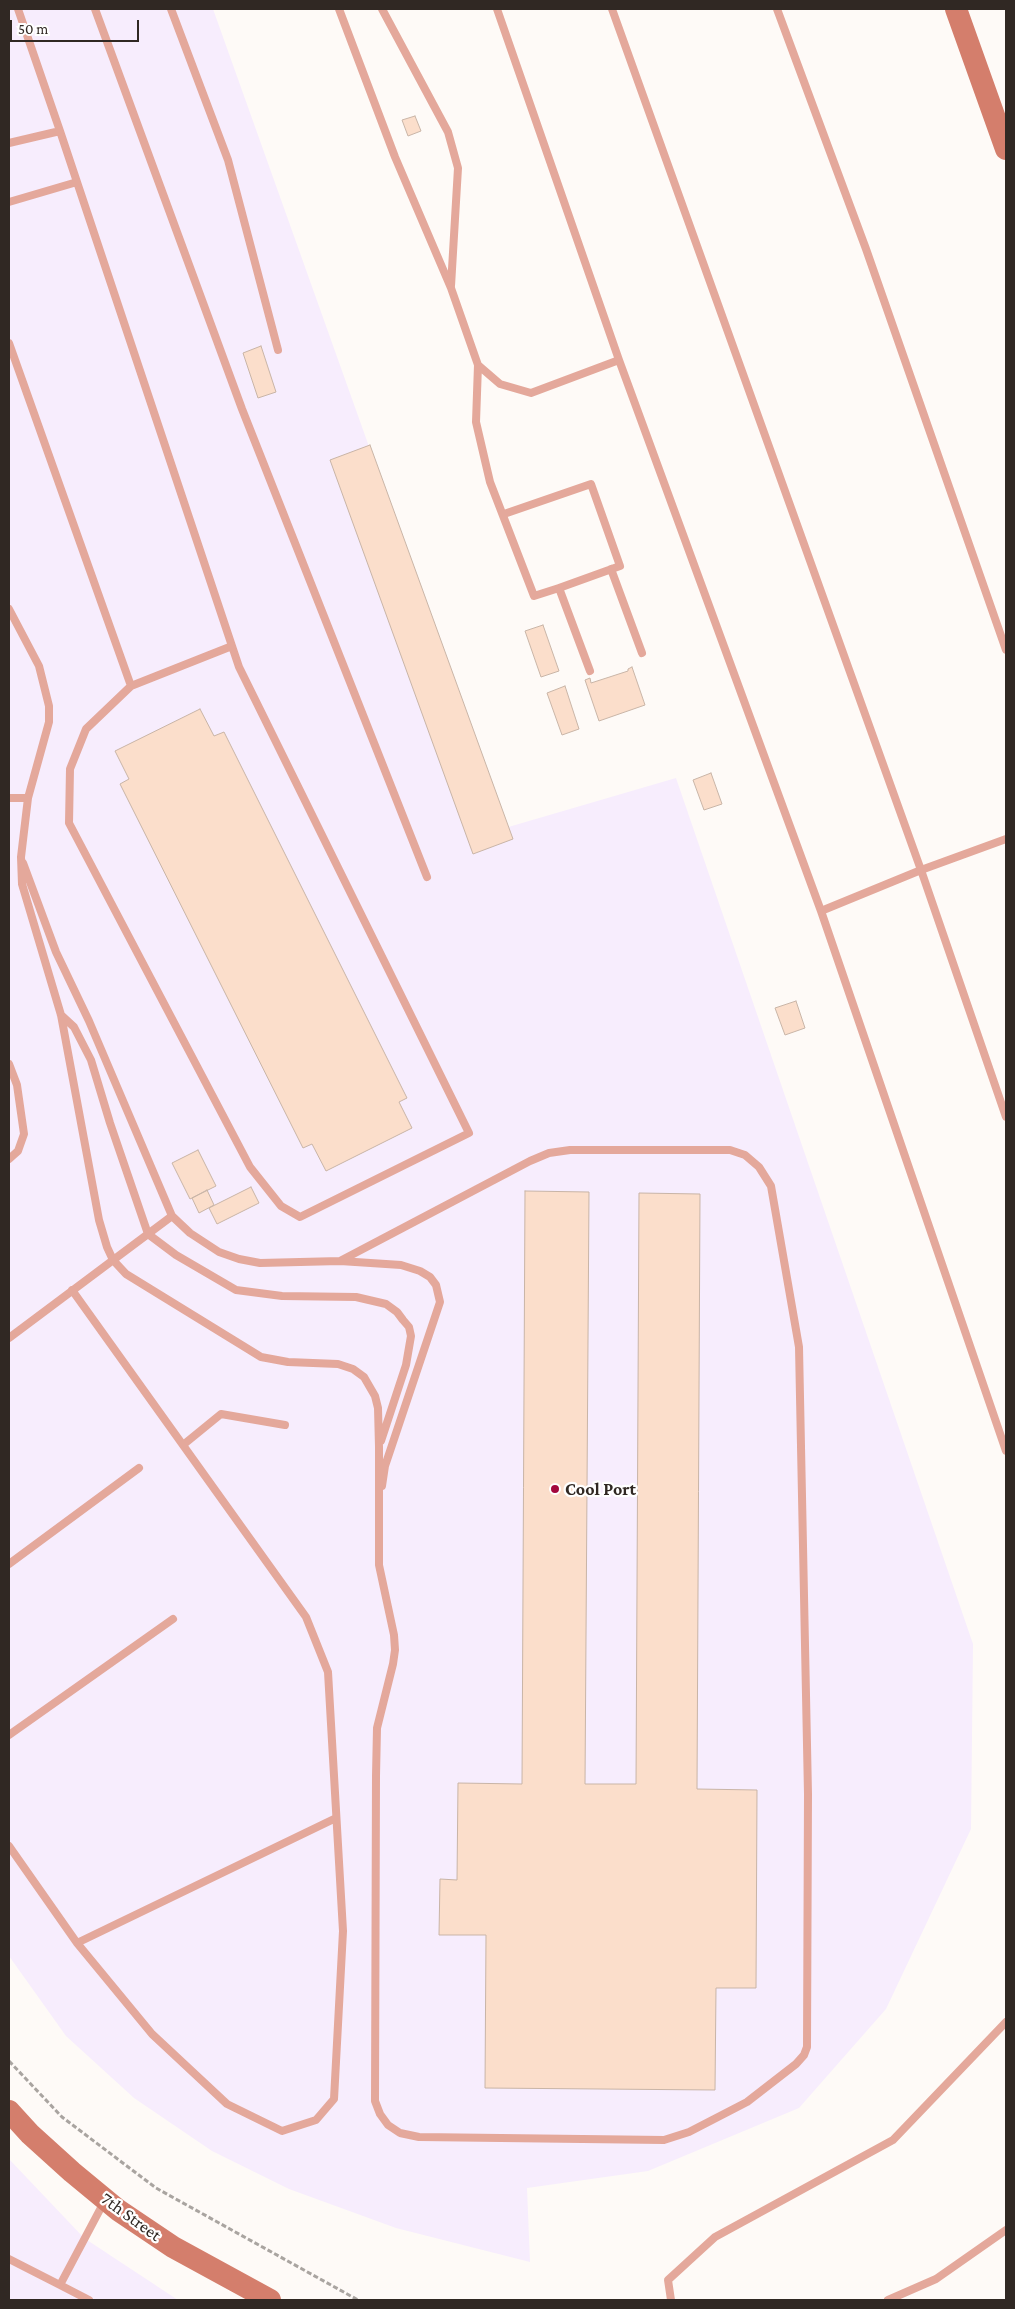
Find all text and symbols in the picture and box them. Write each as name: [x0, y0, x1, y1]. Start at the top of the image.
scale bar: [12, 10, 141, 42]
text: 50 m: [18, 21, 48, 37]
place label: Cool Port: [565, 1478, 636, 1500]
marker: Cool Port: [549, 1483, 561, 1495]
street label: 7th Street: [97, 2188, 165, 2246]

